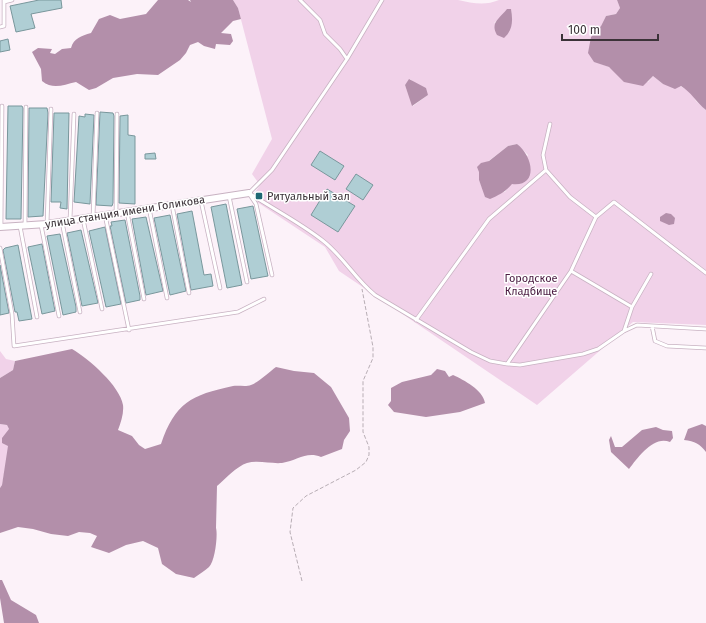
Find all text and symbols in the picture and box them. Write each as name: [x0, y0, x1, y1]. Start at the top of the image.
scale bar: [562, 16, 658, 42]
text: 100 m: [568, 23, 600, 37]
place label: Ритуальный зал: [267, 190, 350, 203]
marker: Ритуальный зал: [254, 191, 264, 201]
street label: улица станция имени Голикова: [44, 193, 206, 231]
park label: Городское Кладбище: [504, 272, 558, 298]

